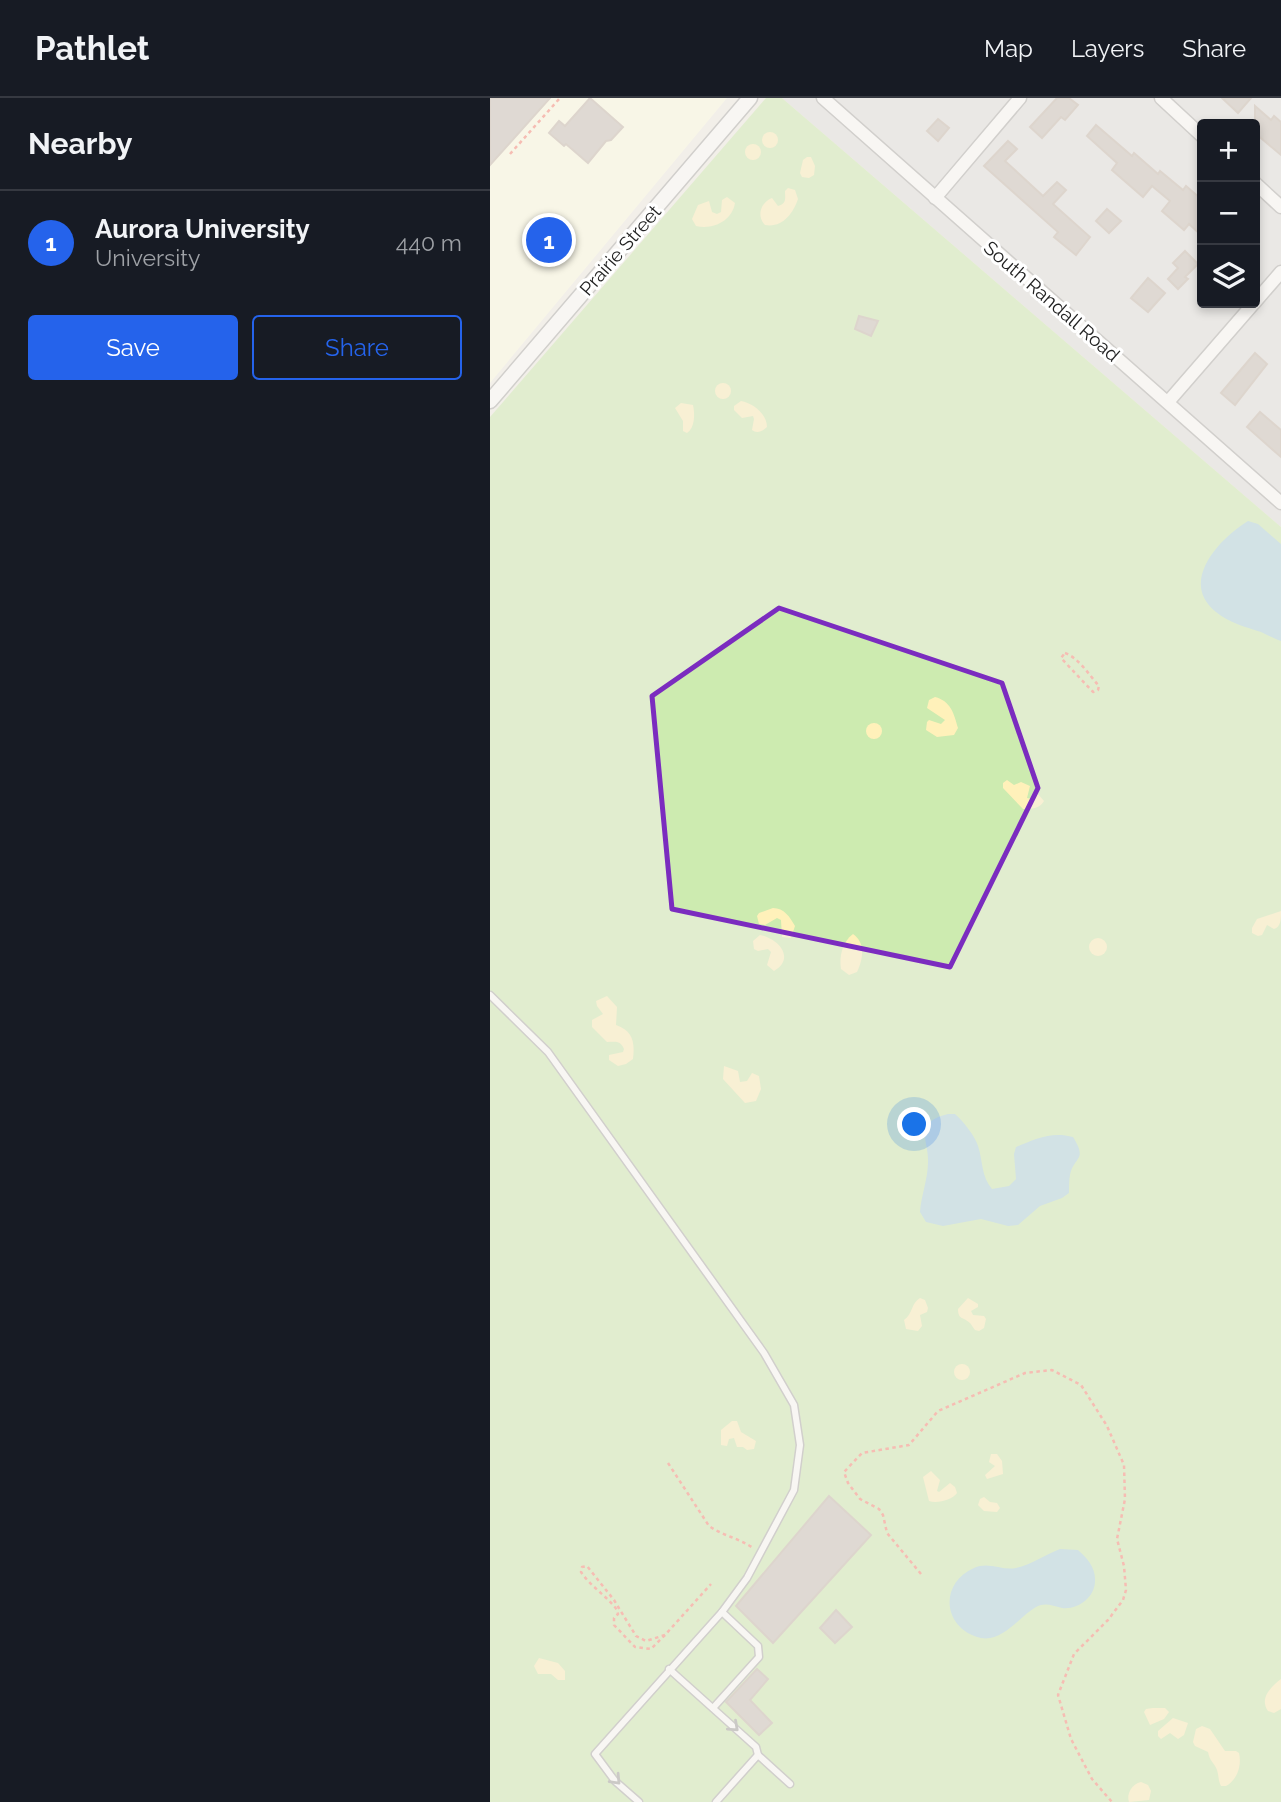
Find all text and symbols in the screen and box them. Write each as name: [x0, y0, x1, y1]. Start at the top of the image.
text: Pathlet: [35, 29, 149, 68]
text: Map: [984, 34, 1033, 63]
text: Layers: [1071, 34, 1144, 63]
text: Share: [1182, 34, 1246, 63]
map controls: [1197, 119, 1260, 308]
button: +: [1197, 119, 1260, 182]
text: Nearby: [28, 126, 132, 161]
button: −: [1197, 182, 1260, 245]
street label: Prairie Street: [575, 200, 666, 300]
text: Aurora University: [95, 214, 310, 244]
pin: 1: [526, 214, 572, 266]
text: 1: [45, 229, 57, 256]
text: 440 m: [396, 229, 462, 256]
street label: South Randall Road: [980, 236, 1124, 366]
text: University: [95, 244, 200, 271]
button: layers: [1197, 245, 1260, 308]
button: Save: [28, 315, 238, 380]
button: Share: [252, 315, 462, 380]
your location: [897, 1107, 931, 1141]
one-way arrow: [726, 1719, 739, 1731]
one-way arrow: [607, 1771, 620, 1784]

